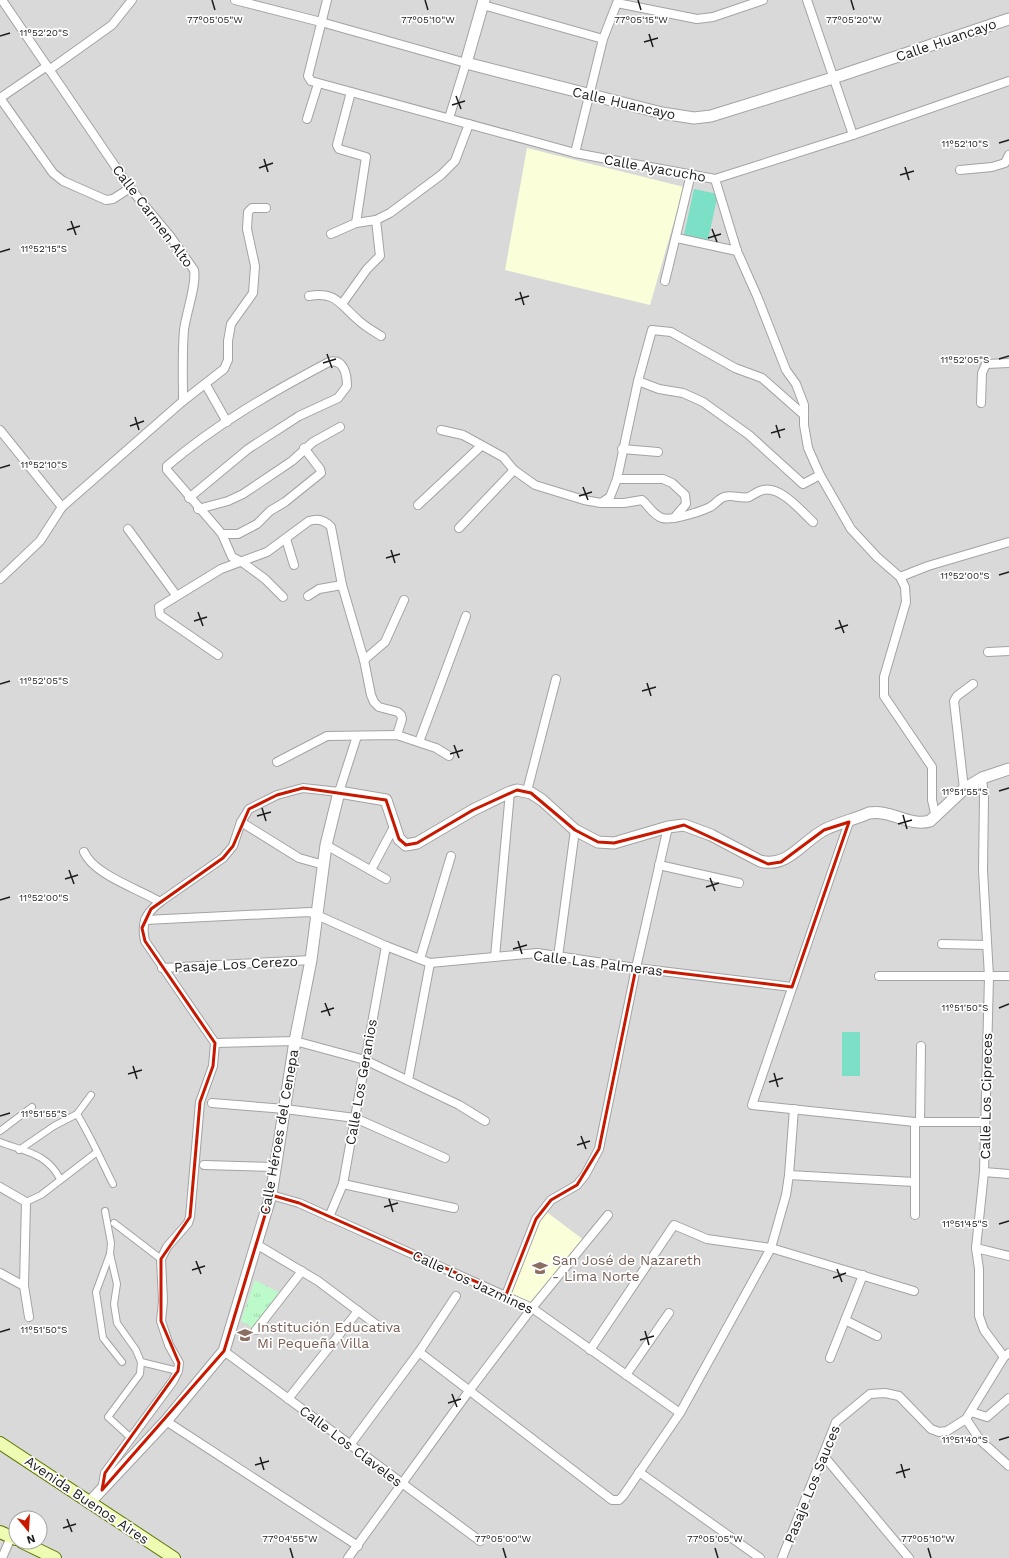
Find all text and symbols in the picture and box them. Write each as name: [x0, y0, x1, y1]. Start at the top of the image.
text: 77°05'05"W: [187, 14, 243, 25]
text: 77°05'10"W: [401, 14, 455, 25]
text: 77°05'15"W: [614, 14, 668, 25]
text: 77°05'20"W: [826, 14, 882, 25]
street label: Calle Huancayo: [894, 15, 998, 65]
text: 11°52'20"S: [20, 27, 68, 38]
street label: Calle Huancayo: [571, 83, 677, 123]
text: 11°52'10"S: [942, 138, 988, 149]
street label: Calle Ayacucho: [603, 151, 707, 185]
street label: Calle Carmen Alto: [109, 162, 197, 270]
text: 11°52'15"S: [21, 243, 67, 254]
text: 11°52'05"S: [941, 354, 989, 365]
text: 11°52'10"S: [21, 459, 67, 470]
text: 11°52'00"S: [940, 570, 990, 581]
text: 11°52'05"S: [20, 675, 68, 686]
text: 11°51'55"S: [942, 786, 988, 797]
text: 11°52'00"S: [19, 892, 69, 903]
street label: Calle Las Palmeras: [532, 947, 664, 979]
street label: Pasaje Los Cerezo: [174, 953, 298, 975]
text: 11°51'50"S: [942, 1002, 988, 1013]
street label: Calle Los Geranios: [342, 1018, 380, 1146]
street label: Calle Los Cipreces: [977, 1033, 995, 1159]
street label: Calle Héroes del Cenepa: [257, 1048, 301, 1216]
text: 11°51'55"S: [21, 1108, 67, 1119]
text: 11°51'45"S: [942, 1218, 988, 1229]
street label: Calle Los Jazmines: [410, 1247, 536, 1317]
place label: San José de Nazareth - Lima Norte: [552, 1252, 701, 1284]
school or university icon: San José de Nazareth - Lima Norte: [531, 1259, 549, 1277]
place label: Institución Educativa Mi Pequeña Villa: [257, 1319, 401, 1351]
text: 11°51'50"S: [21, 1324, 67, 1335]
school or university icon: Institución Educativa Mi Pequeña Villa: [236, 1326, 254, 1344]
street label: Calle Los Claveles: [297, 1402, 405, 1490]
street label: Pasaje Los Sauces: [781, 1423, 843, 1545]
text: 11°51'40"S: [942, 1434, 988, 1445]
street label: Avenida Buenos Aires: [22, 1453, 152, 1547]
north arrow: [8, 1510, 48, 1550]
text: N: [25, 1532, 37, 1546]
text: 77°04'55"W: [262, 1533, 318, 1544]
text: 77°05'00"W: [475, 1533, 532, 1544]
text: 77°05'05"W: [687, 1533, 743, 1544]
text: 77°05'10"W: [901, 1533, 955, 1544]

